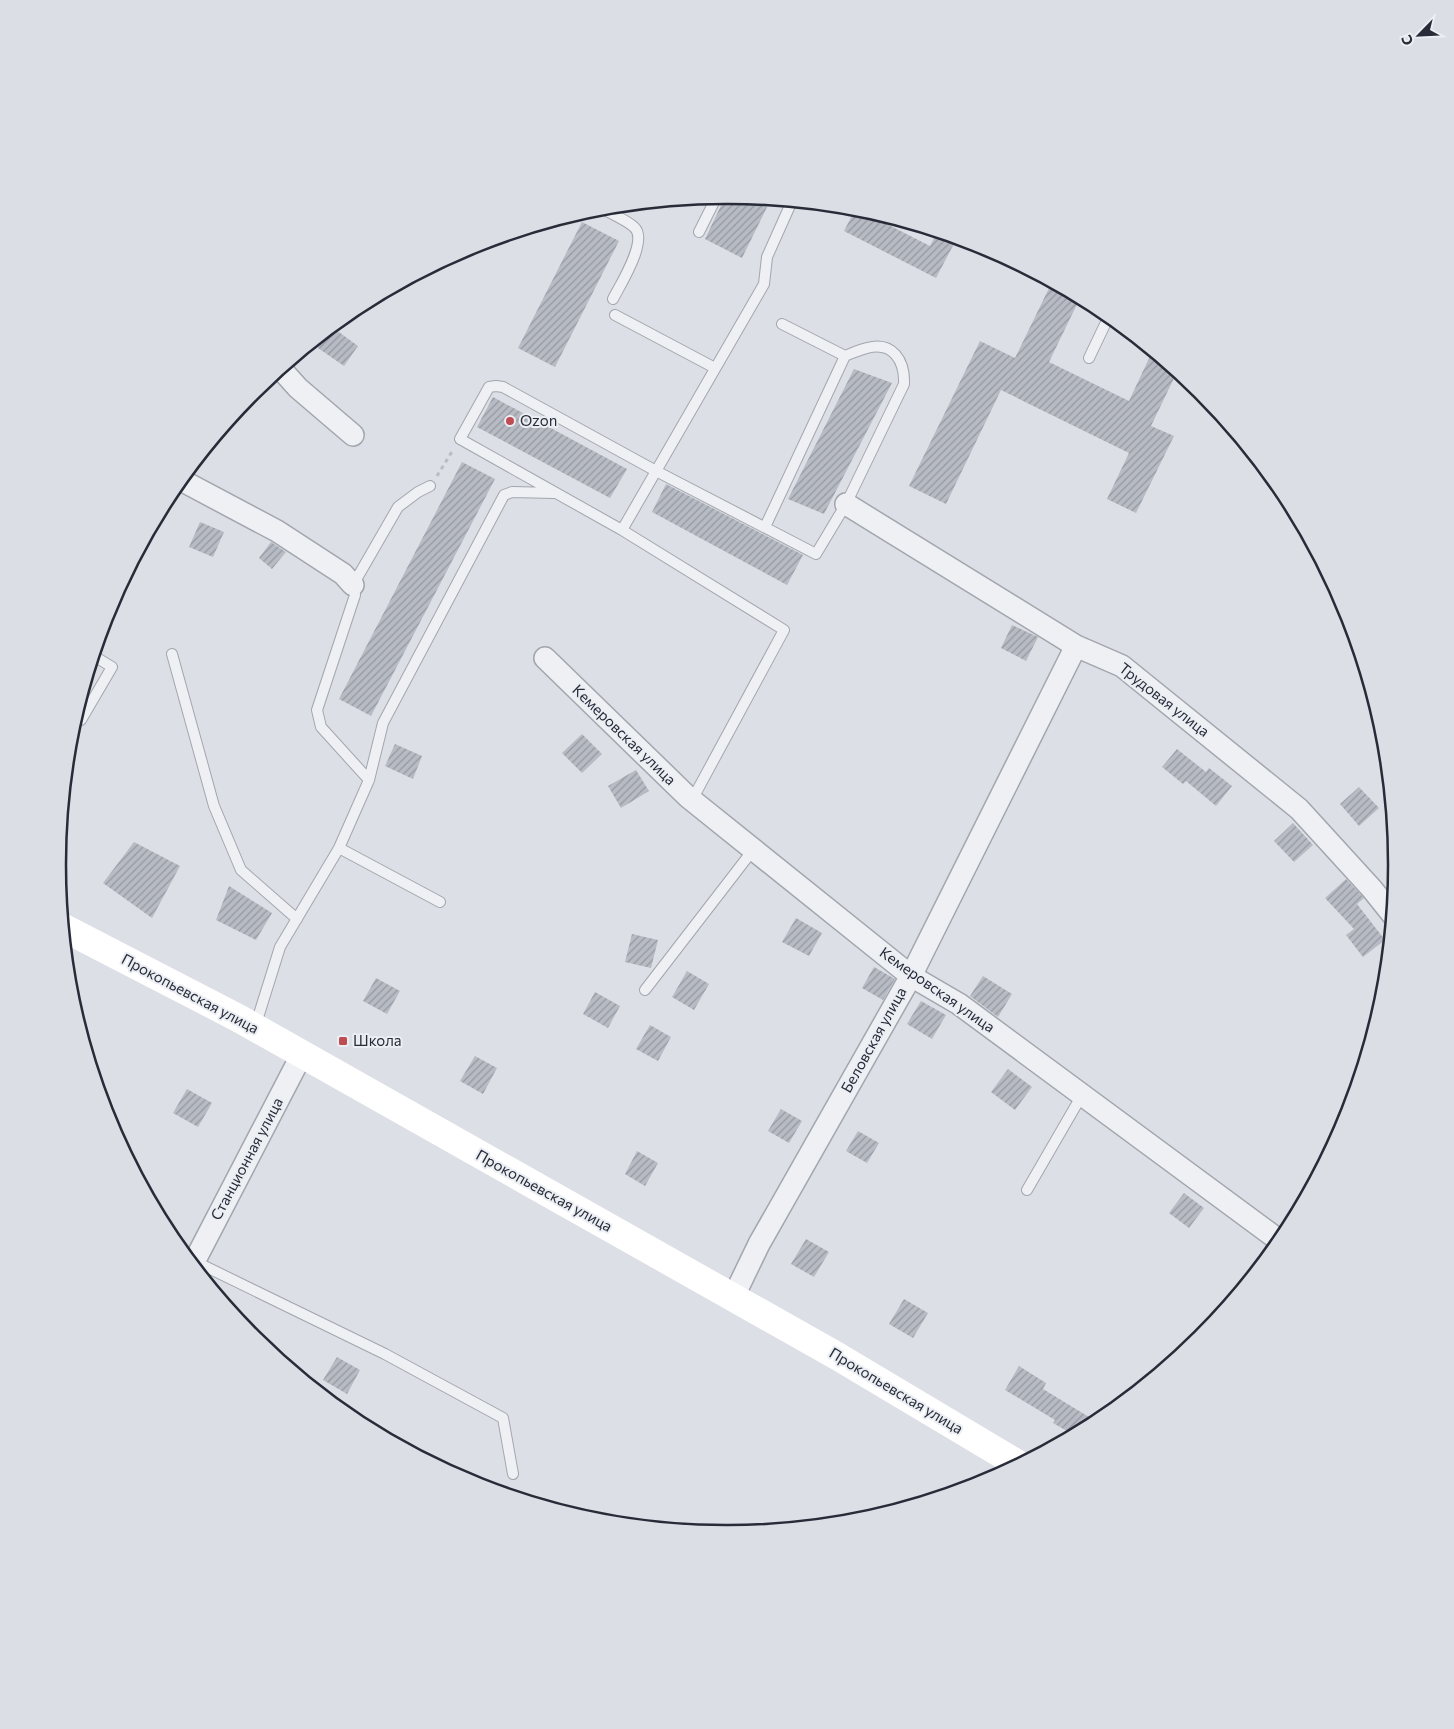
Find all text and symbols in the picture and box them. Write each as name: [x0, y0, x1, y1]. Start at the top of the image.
north arrow: [1394, 10, 1444, 60]
text: С: [1397, 33, 1416, 48]
place label: Ozon: [520, 411, 557, 429]
marker: Ozon: [504, 415, 516, 427]
street label: Трудовая улица: [1116, 658, 1213, 740]
street label: Кемеровская улица: [569, 680, 680, 788]
street label: Кемеровская улица: [876, 943, 999, 1036]
street label: Прокопьевская улица: [119, 949, 262, 1037]
street label: Беловская улица: [837, 984, 910, 1095]
place label: Школа: [353, 1031, 402, 1049]
marker: Школа: [337, 1035, 349, 1047]
street label: Станционная улица: [206, 1094, 286, 1223]
street label: Прокопьевская улица: [473, 1145, 616, 1235]
street label: Прокопьевская улица: [826, 1343, 967, 1437]

